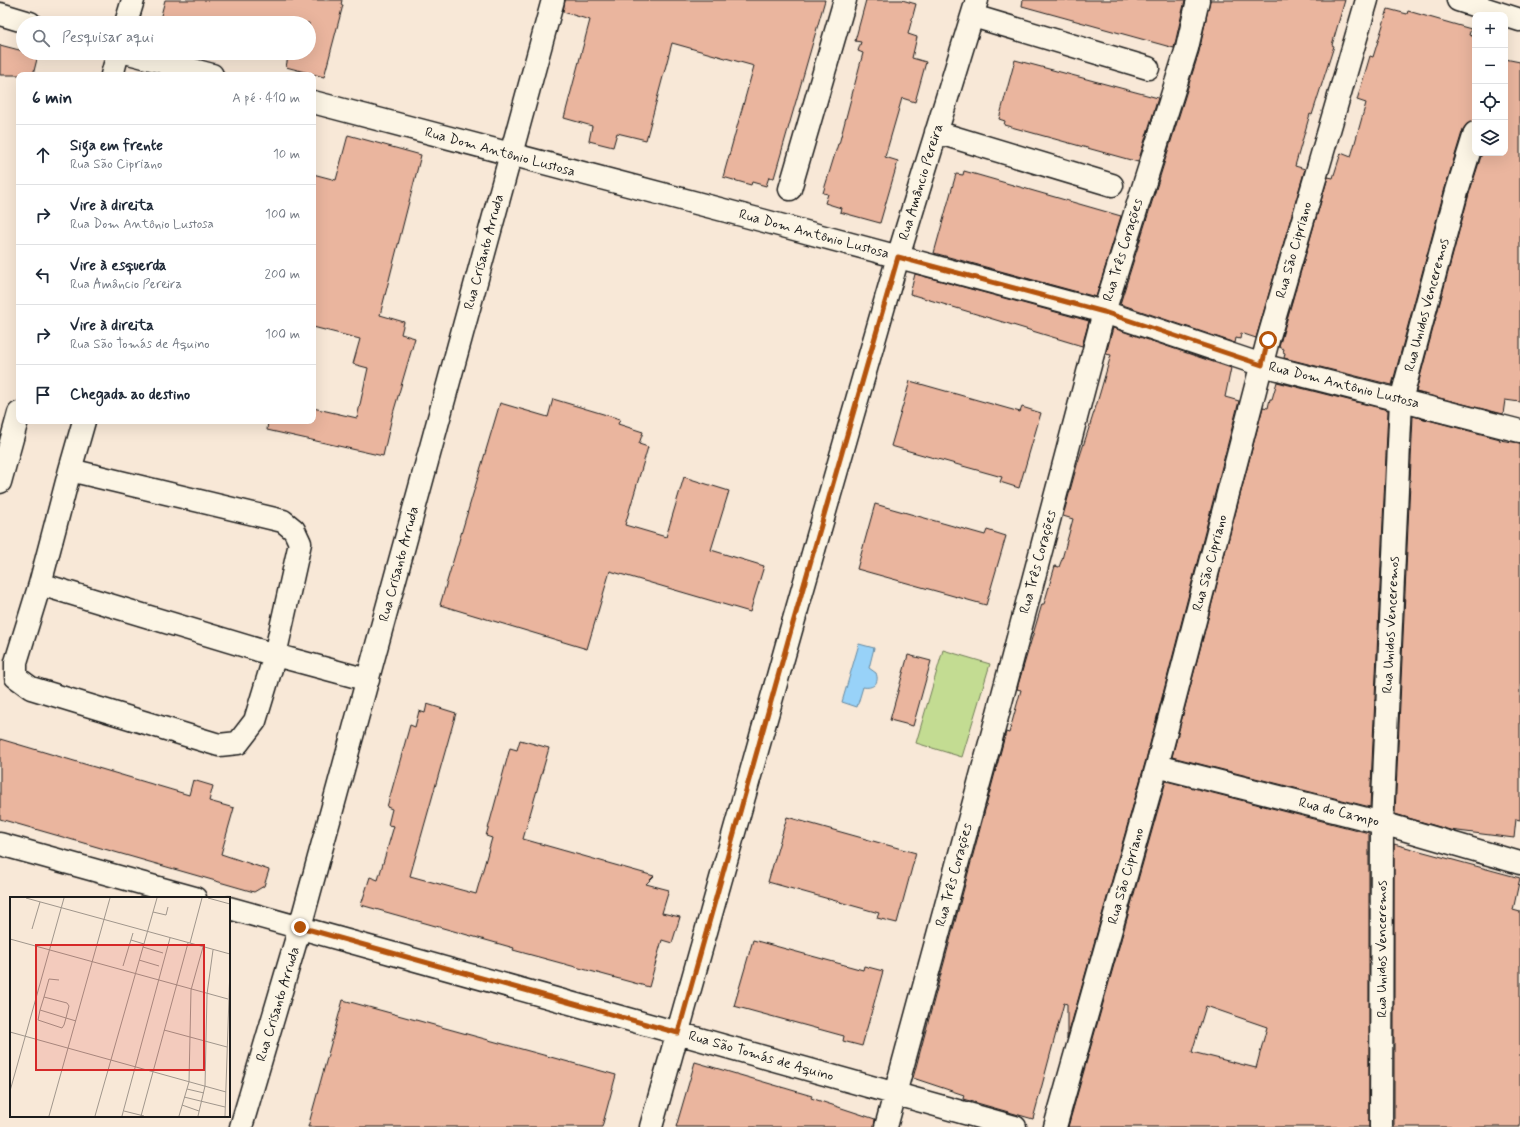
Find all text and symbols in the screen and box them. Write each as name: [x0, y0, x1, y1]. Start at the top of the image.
map controls: [1472, 12, 1508, 156]
button: +: [1472, 12, 1508, 48]
search box: [16, 16, 316, 60]
icon: search: [30, 27, 52, 49]
text: Pesquisar aqui: [62, 28, 154, 48]
button: −: [1472, 48, 1508, 84]
button: locate: [1472, 84, 1508, 120]
text: 6 min: [32, 87, 72, 109]
text: A pé · 410 m: [232, 90, 300, 107]
button: layers: [1472, 120, 1508, 156]
street label: Rua Amâncio Pereira: [895, 122, 947, 242]
street label: Rua Dom Antônio Lustosa: [423, 123, 577, 181]
text: Siga em frente: [70, 136, 163, 156]
icon: ahead: [32, 144, 54, 166]
text: 10 m: [273, 146, 300, 163]
text: Rua São Cipriano: [70, 156, 162, 173]
street label: Rua Crisanto Arruda: [460, 192, 508, 312]
text: Vire à direita: [70, 196, 154, 216]
street label: Rua Três Corações: [1099, 196, 1147, 304]
street label: Rua São Cipriano: [1272, 199, 1316, 300]
icon: right: [32, 204, 54, 226]
street label: Rua Dom Antônio Lustosa: [737, 205, 891, 263]
text: 100 m: [265, 206, 300, 223]
text: Rua Dom Antônio Lustosa: [70, 216, 214, 233]
street label: Rua Unidos Venceremos: [1401, 236, 1454, 374]
text: Vire à esquerda: [70, 256, 166, 276]
icon: left: [32, 264, 54, 286]
text: 200 m: [265, 266, 300, 283]
text: Rua Amâncio Pereira: [70, 276, 182, 293]
text: Vire à direita: [70, 316, 154, 336]
icon: right: [32, 324, 54, 346]
text: 100 m: [265, 326, 300, 343]
route start: [1259, 331, 1277, 349]
text: Rua São Tomás de Aquino: [70, 336, 210, 353]
street label: Rua Dom Antônio Lustosa: [1267, 358, 1421, 413]
icon: arrive: [32, 384, 54, 406]
text: Chegada ao destino: [70, 385, 190, 405]
street label: Rua Crisanto Arruda: [375, 504, 423, 624]
street label: Rua Três Corações: [1016, 508, 1060, 616]
street label: Rua São Cipriano: [1188, 512, 1232, 613]
street label: Rua Unidos Venceremos: [1378, 555, 1404, 694]
street label: Rua do Campo: [1297, 793, 1382, 831]
street label: Rua Três Corações: [932, 821, 976, 929]
street label: Rua São Cipriano: [1104, 825, 1148, 926]
street label: Rua Unidos Venceremos: [1373, 880, 1391, 1018]
inset map: [10, 897, 230, 1117]
route end: [291, 918, 309, 936]
street label: Rua Crisanto Arruda: [252, 944, 304, 1064]
street label: Rua São Tomás de Aquino: [686, 1027, 836, 1085]

